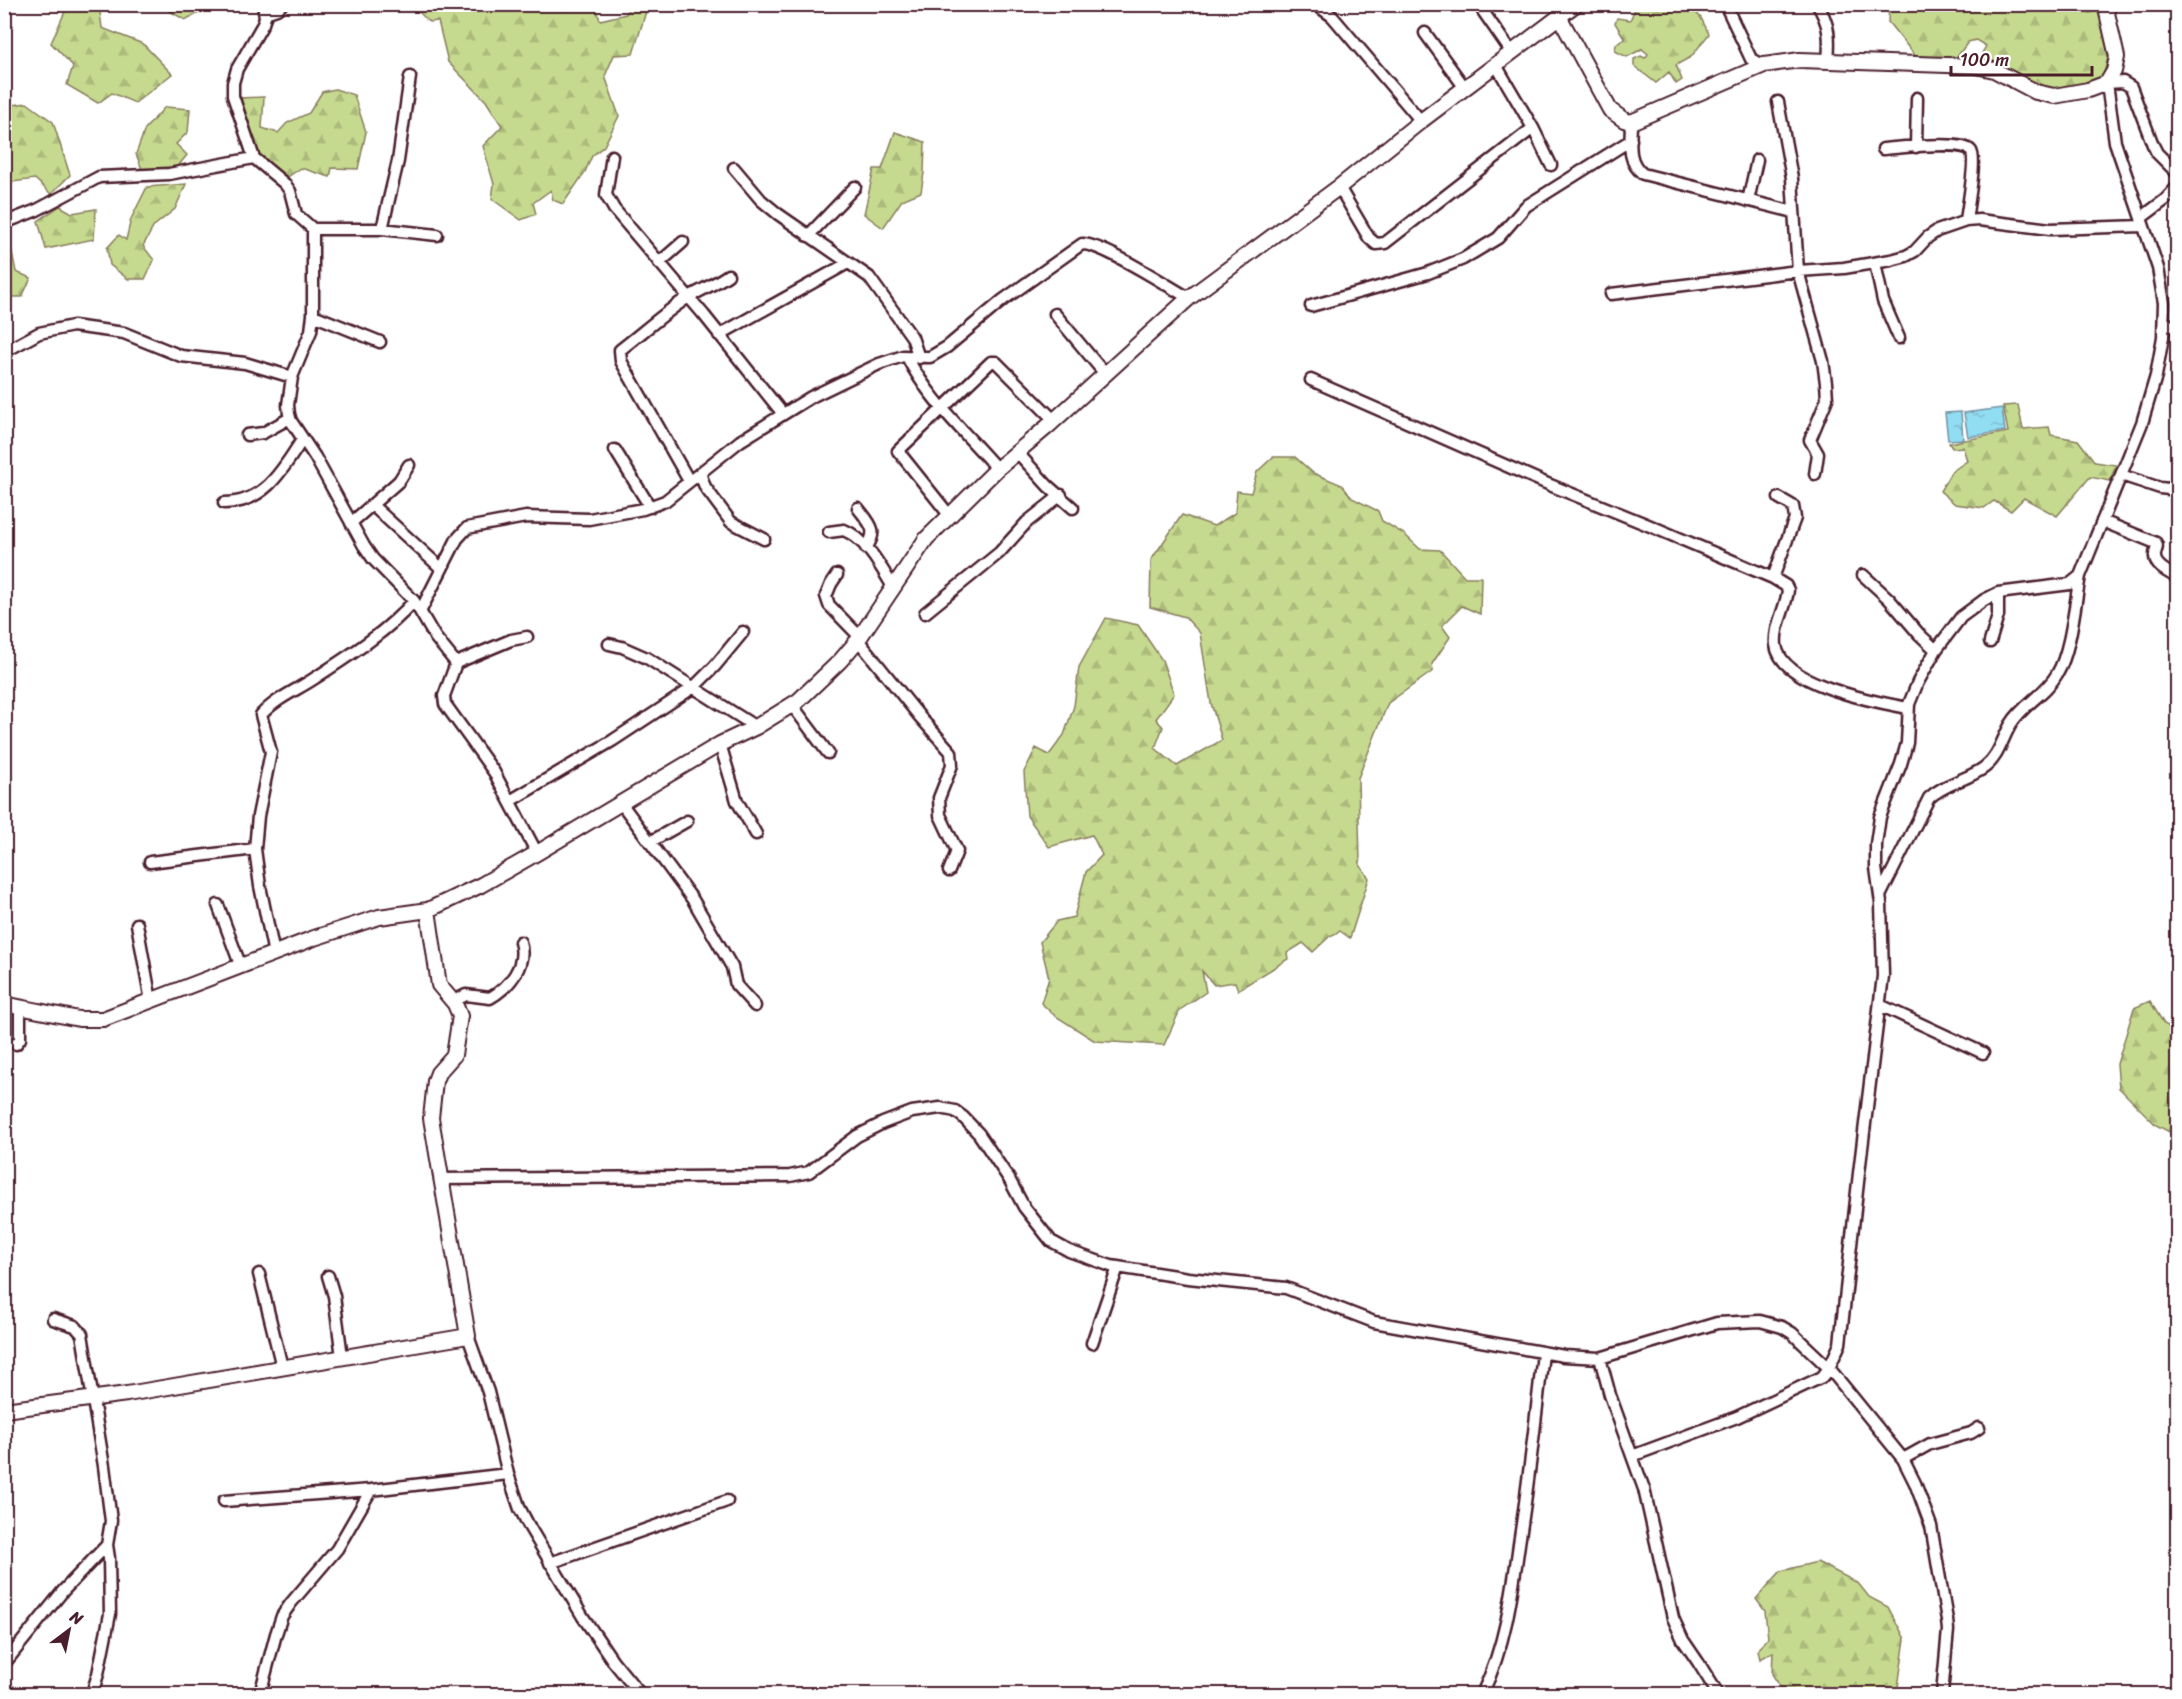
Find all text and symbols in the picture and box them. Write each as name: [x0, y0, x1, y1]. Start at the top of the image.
scale bar: [1951, 39, 2092, 77]
text: 100 m: [1960, 44, 2009, 76]
north arrow: [39, 1600, 99, 1660]
text: N: [63, 1602, 90, 1633]

